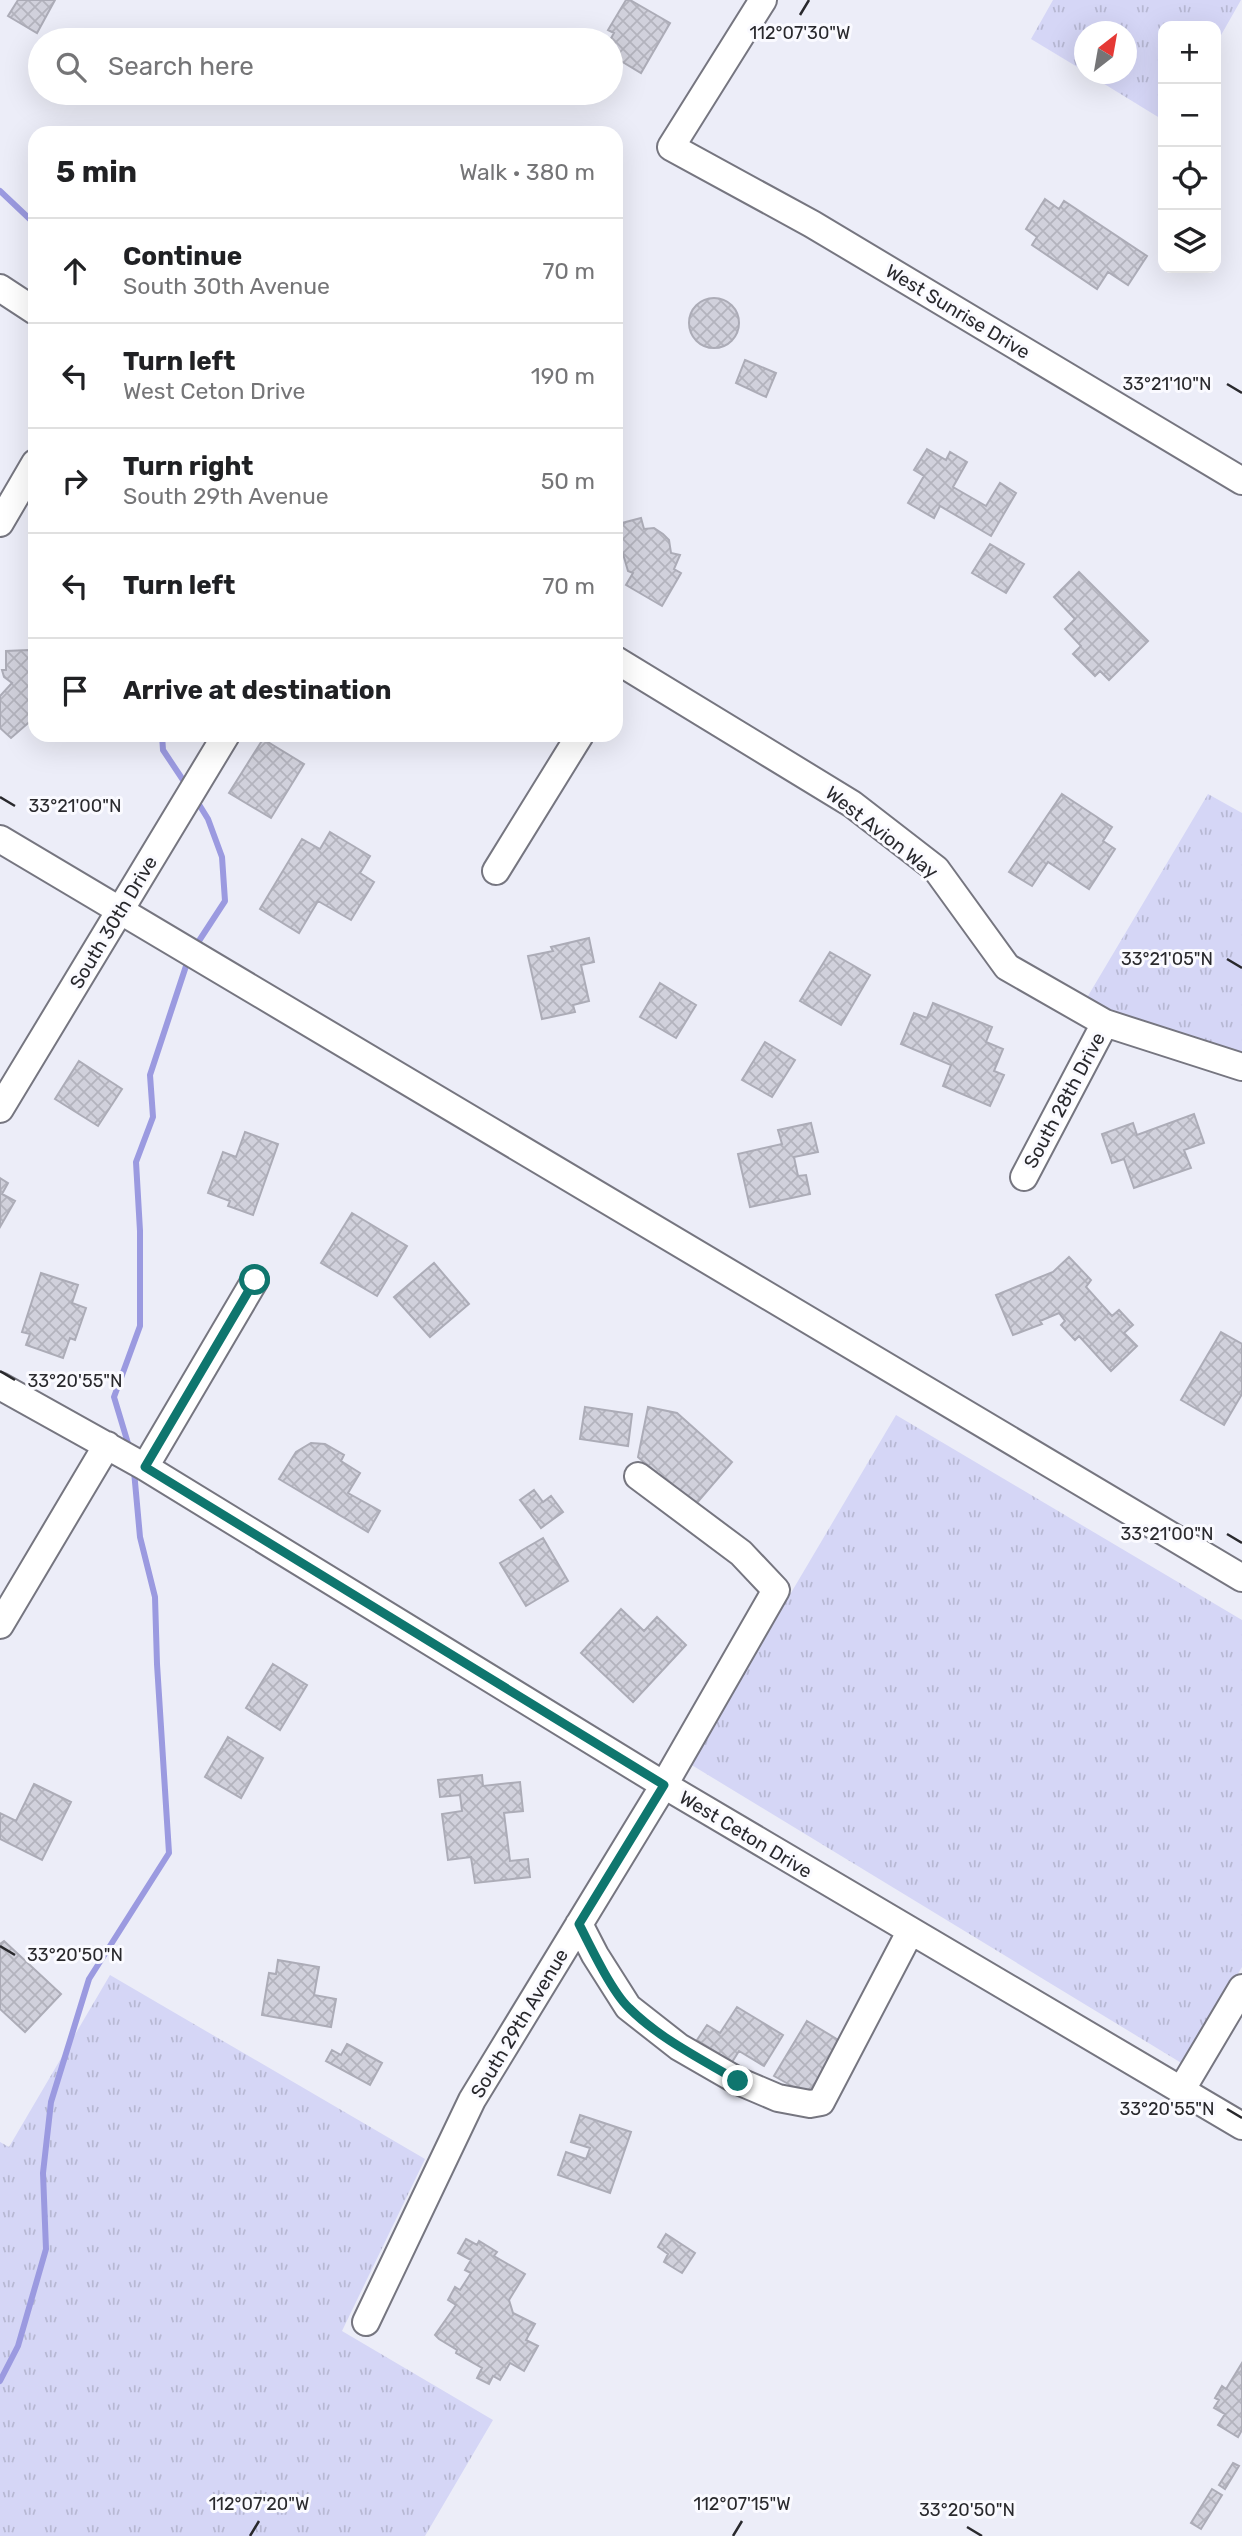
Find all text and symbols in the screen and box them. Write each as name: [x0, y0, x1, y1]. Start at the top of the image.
north arrow: [1074, 21, 1137, 84]
map controls: [1158, 21, 1221, 273]
button: +: [1158, 21, 1221, 84]
text: 112°07'30"W: [750, 22, 850, 44]
search box: [28, 28, 623, 105]
icon: search: [52, 48, 90, 86]
text: Search here: [108, 51, 254, 82]
button: −: [1158, 84, 1221, 147]
button: locate: [1158, 147, 1221, 210]
text: 5 min: [56, 154, 137, 190]
text: Walk · 380 m: [459, 158, 595, 186]
button: layers: [1158, 210, 1221, 273]
text: Continue: [123, 241, 242, 272]
icon: ahead: [56, 252, 94, 290]
text: 70 m: [543, 257, 595, 285]
street label: West Sunrise Drive: [881, 259, 1034, 364]
text: South 30th Avenue: [123, 272, 330, 300]
text: Turn left: [123, 346, 235, 377]
icon: left: [56, 357, 94, 395]
text: 190 m: [531, 362, 595, 390]
text: 33°21'10"N: [1122, 373, 1212, 395]
text: West Ceton Drive: [123, 377, 305, 405]
text: Turn right: [123, 451, 253, 482]
icon: right: [56, 462, 94, 500]
text: 50 m: [541, 467, 595, 495]
text: South 29th Avenue: [123, 482, 329, 510]
icon: left: [56, 567, 94, 605]
text: Turn left: [123, 570, 235, 601]
text: 70 m: [543, 572, 595, 600]
icon: arrive: [56, 672, 94, 710]
text: Arrive at destination: [123, 675, 391, 706]
street label: West Avion Way: [821, 781, 942, 883]
text: 33°21'00"N: [29, 795, 121, 817]
street label: South 30th Drive: [65, 852, 162, 993]
text: 33°21'05"N: [1121, 948, 1213, 970]
street label: South 28th Drive: [1019, 1028, 1110, 1172]
route start: [239, 1264, 270, 1295]
text: 33°20'55"N: [27, 1370, 123, 1392]
text: 33°21'00"N: [1121, 1523, 1213, 1545]
street label: West Ceton Drive: [675, 1786, 816, 1883]
text: 33°20'50"N: [27, 1944, 123, 1966]
street label: South 29th Avenue: [466, 1945, 573, 2102]
route end: [722, 2065, 753, 2096]
text: 33°20'55"N: [1119, 2098, 1215, 2120]
text: 112°07'20"W: [209, 2493, 309, 2515]
text: 112°07'15"W: [693, 2493, 791, 2515]
text: 33°20'50"N: [919, 2499, 1015, 2521]

